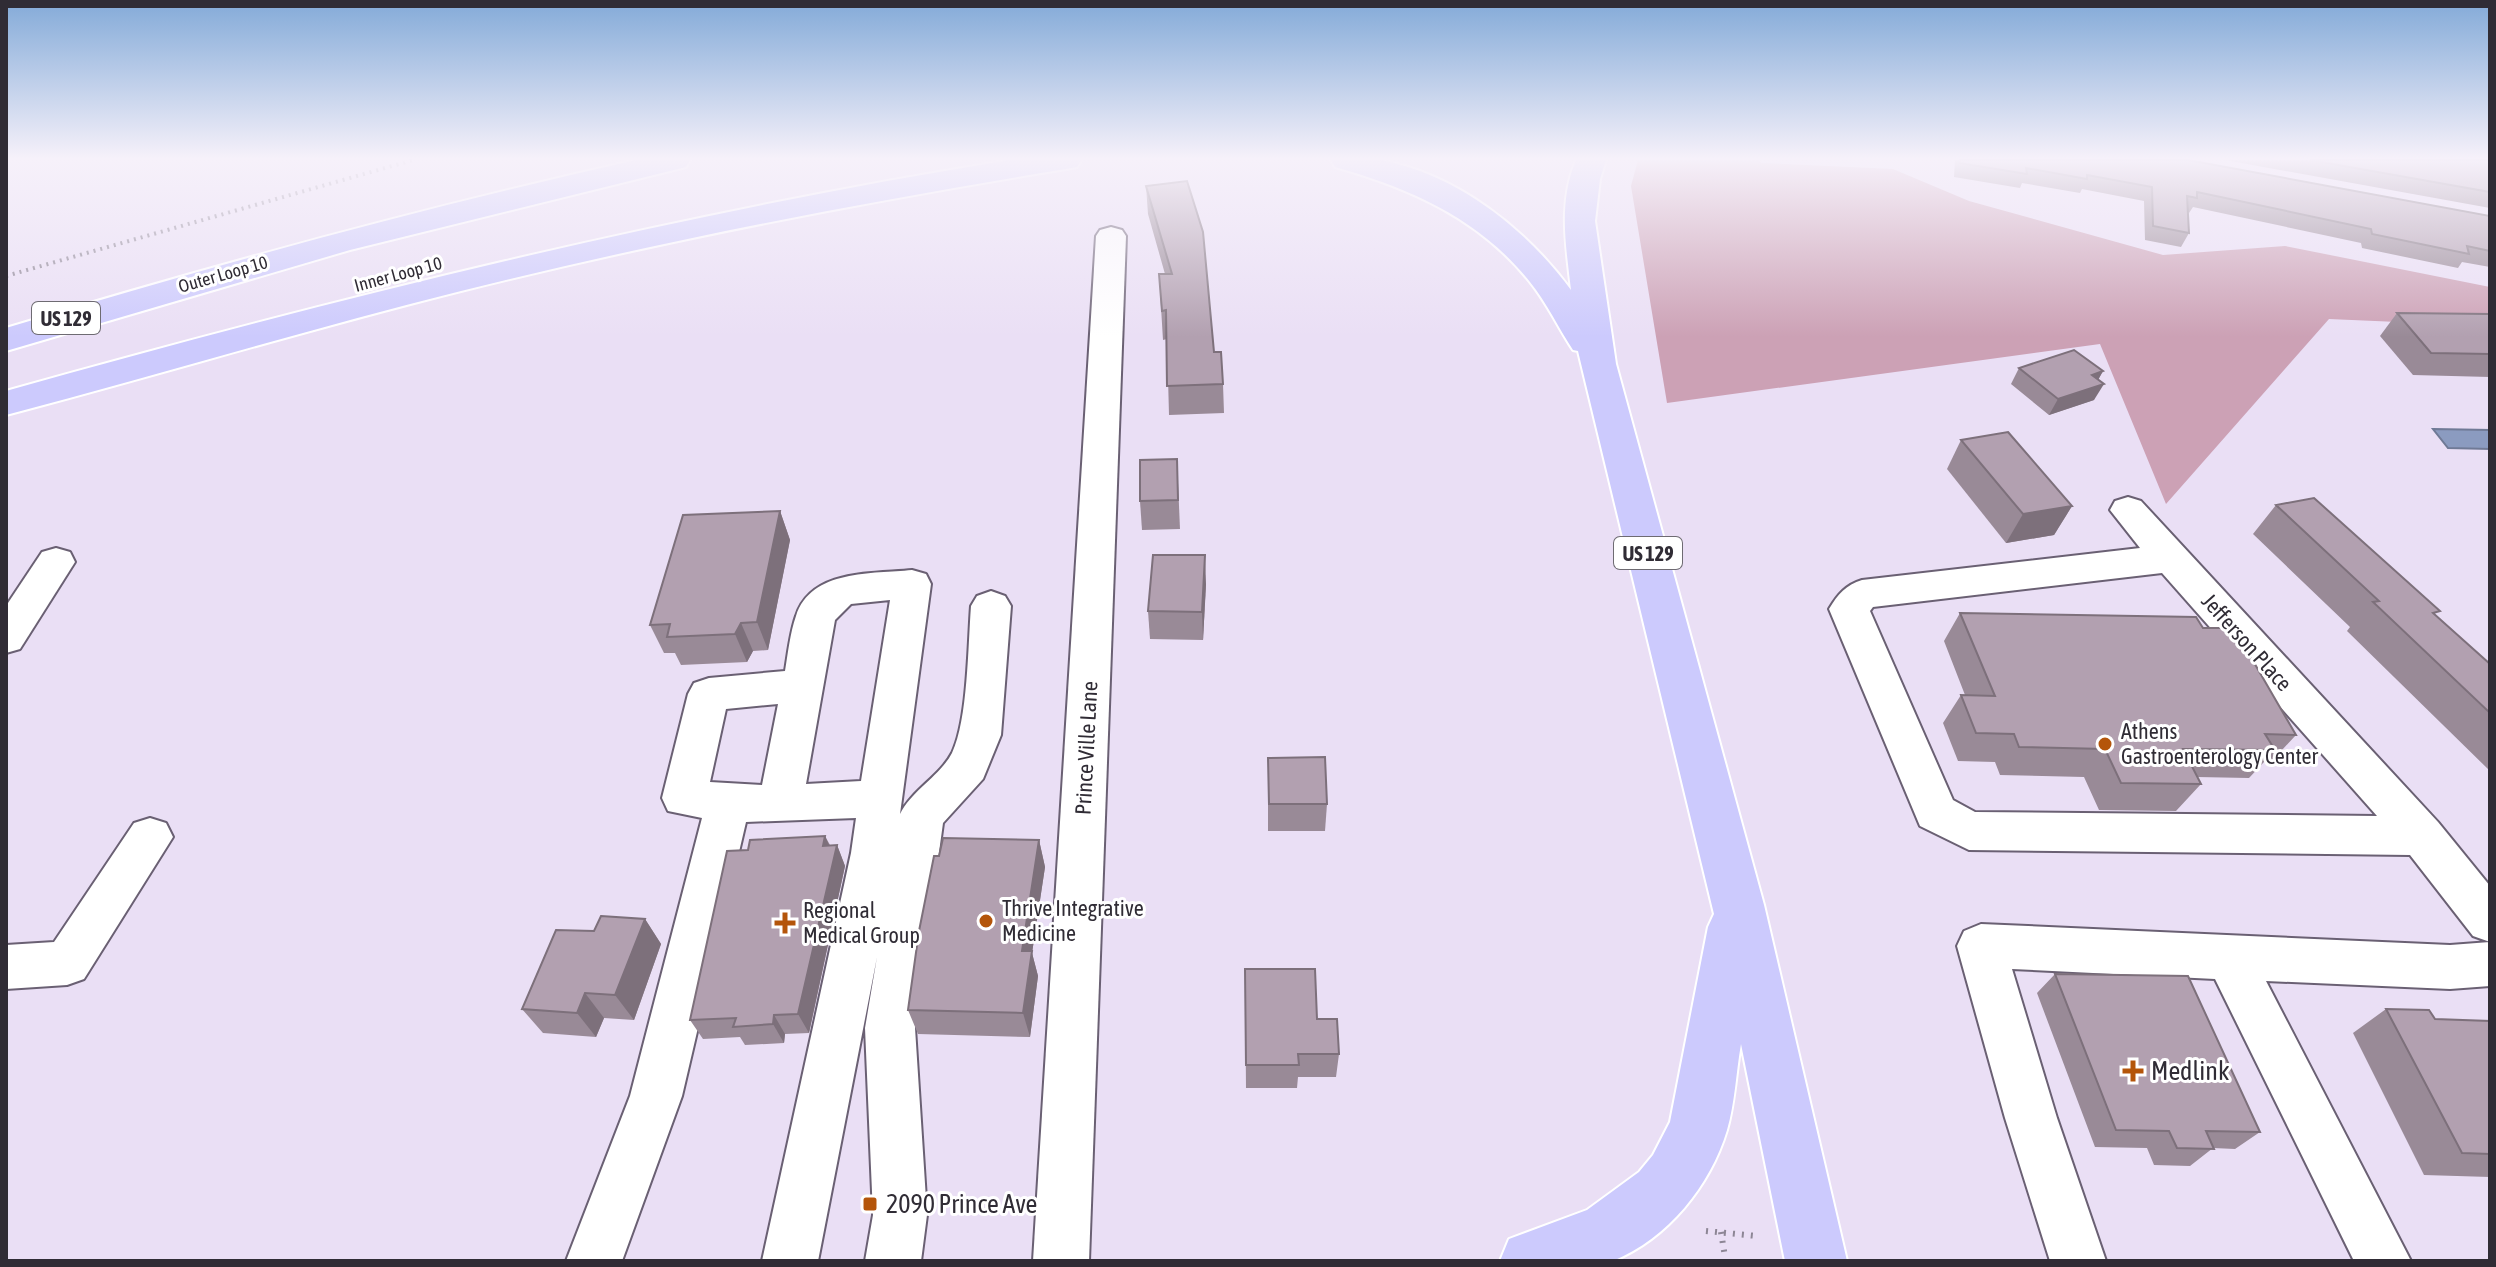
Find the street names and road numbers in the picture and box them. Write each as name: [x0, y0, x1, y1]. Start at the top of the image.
street label: Outer Loop 10: [176, 251, 270, 297]
street label: Inner Loop 10: [352, 252, 444, 296]
road number: US 129: [32, 302, 100, 334]
road number: US 129: [1614, 537, 1682, 569]
street label: Jefferson Place: [2196, 588, 2298, 696]
street label: Prince Ville Lane: [1070, 680, 1102, 816]

